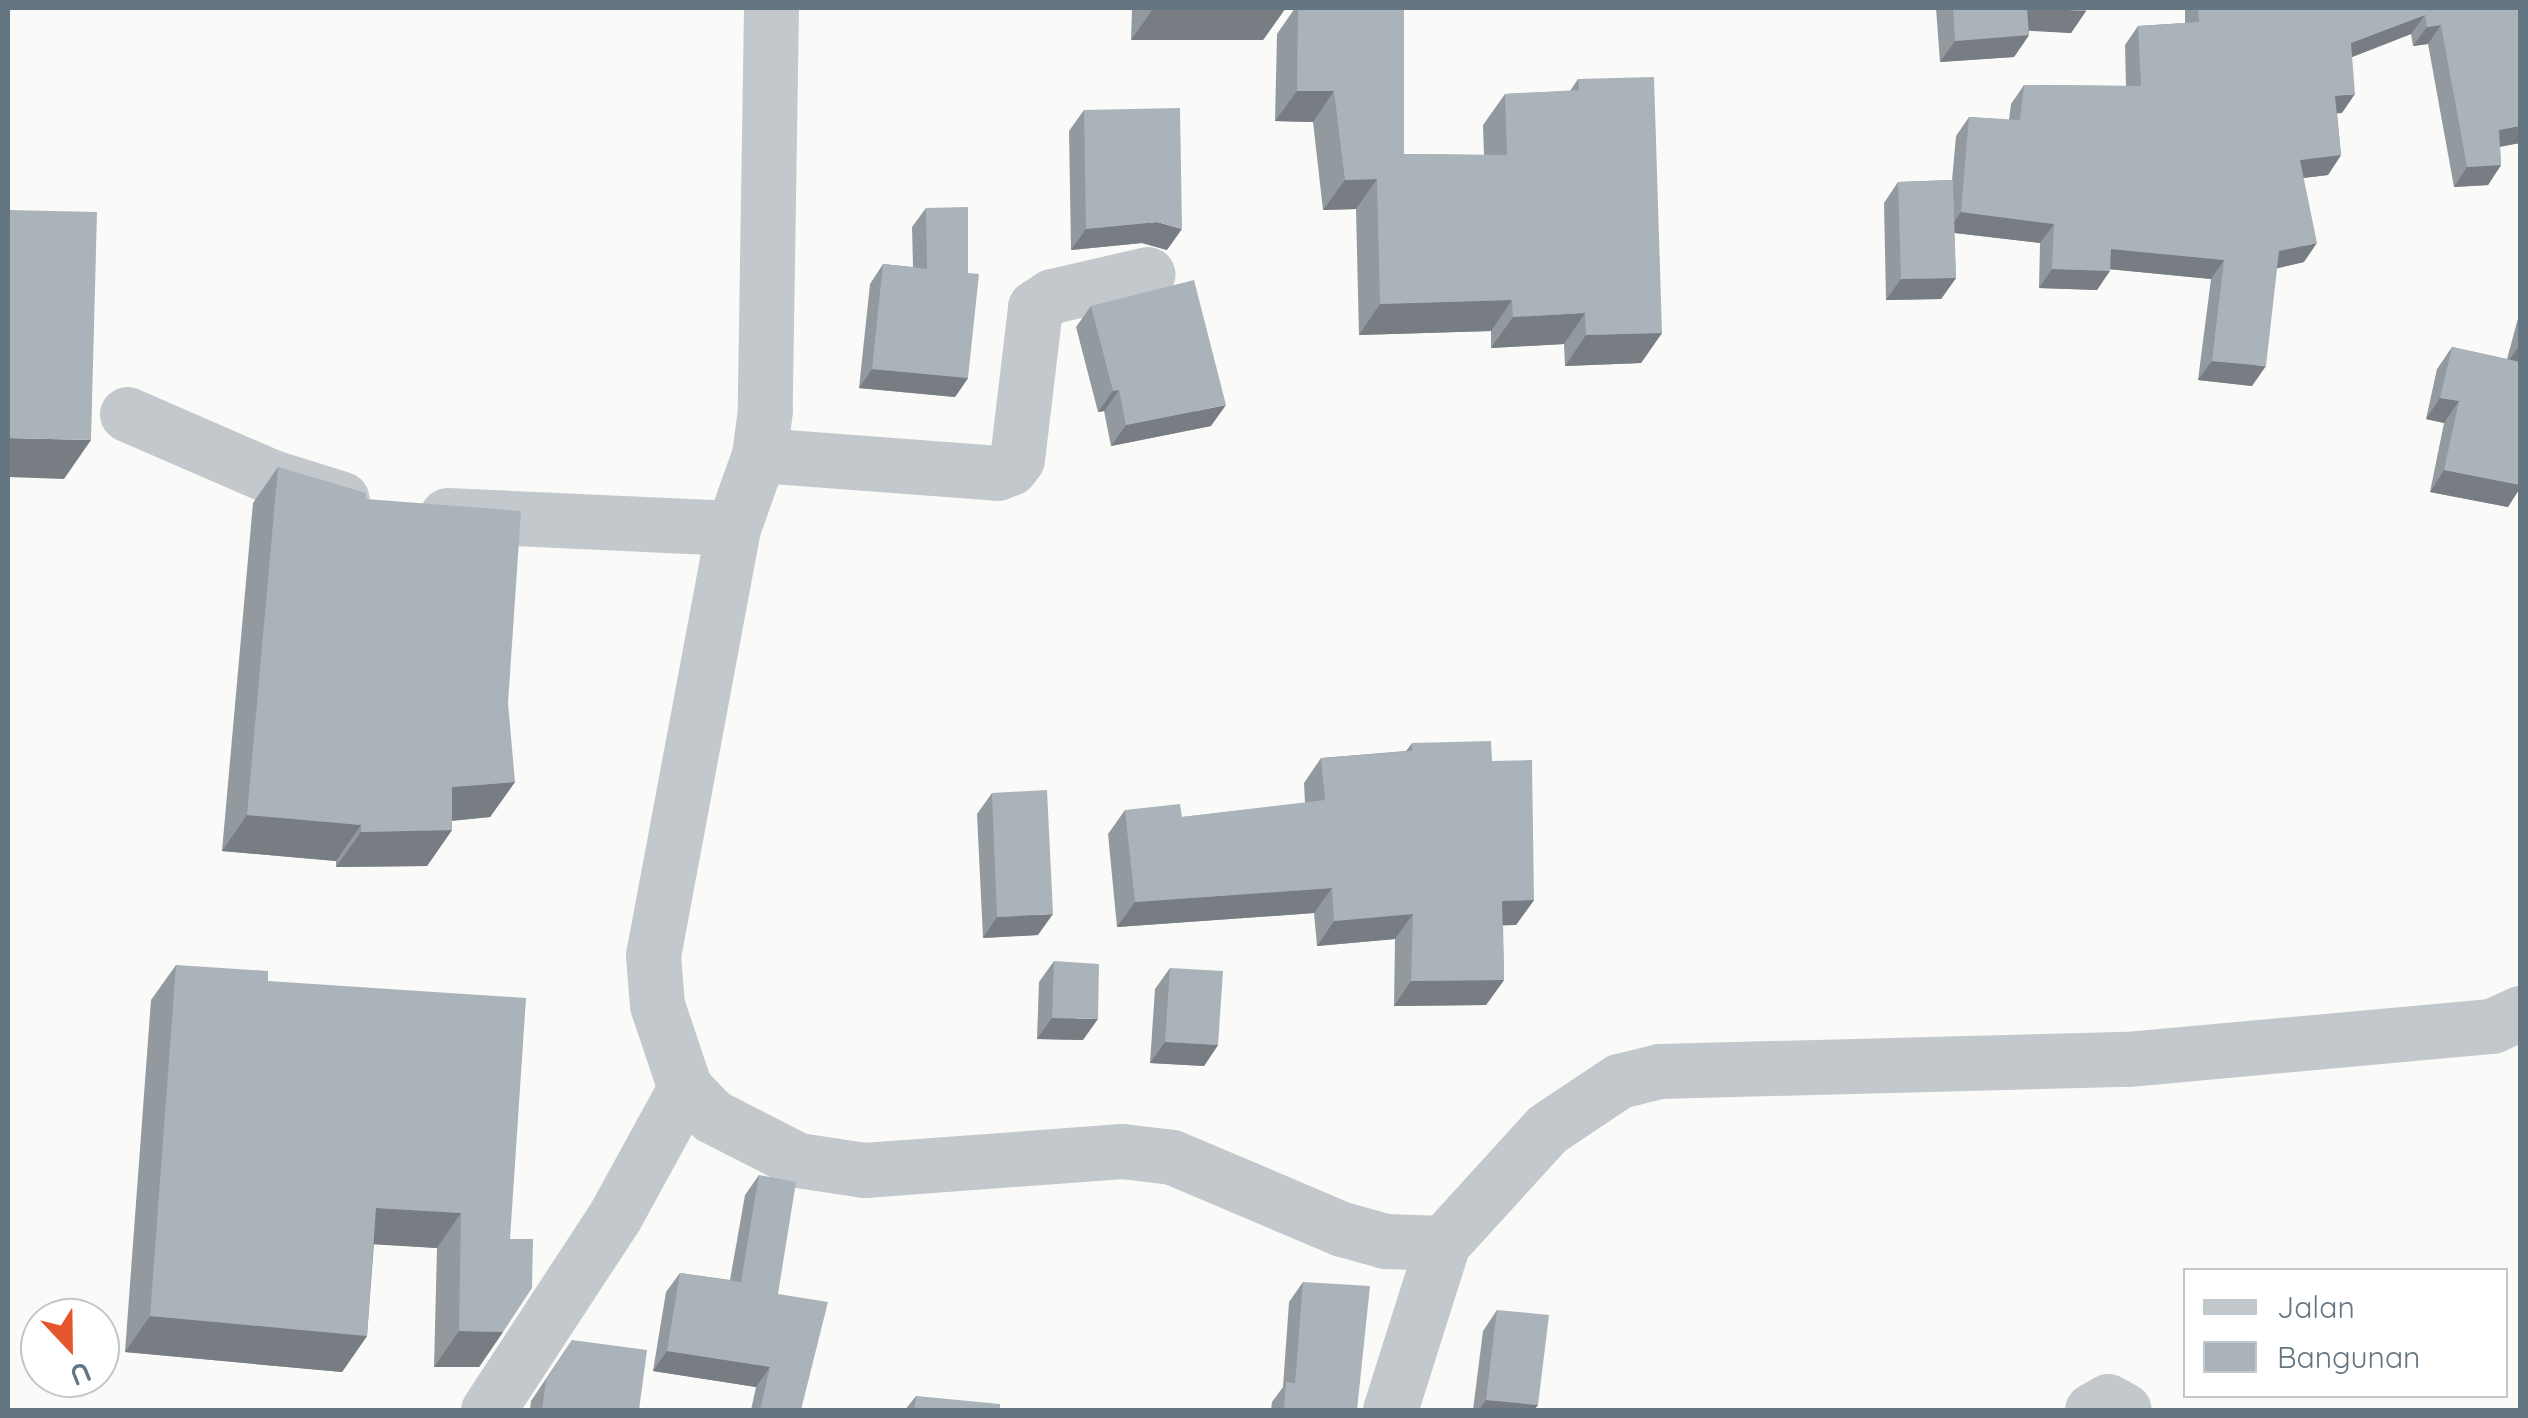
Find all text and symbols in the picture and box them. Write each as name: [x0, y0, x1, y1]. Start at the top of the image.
legend: [2183, 1268, 2508, 1398]
text: Jalan: [2277, 1288, 2355, 1326]
north arrow: [20, 1298, 120, 1398]
text: Bangunan: [2277, 1338, 2420, 1376]
text: U: [65, 1354, 96, 1394]

